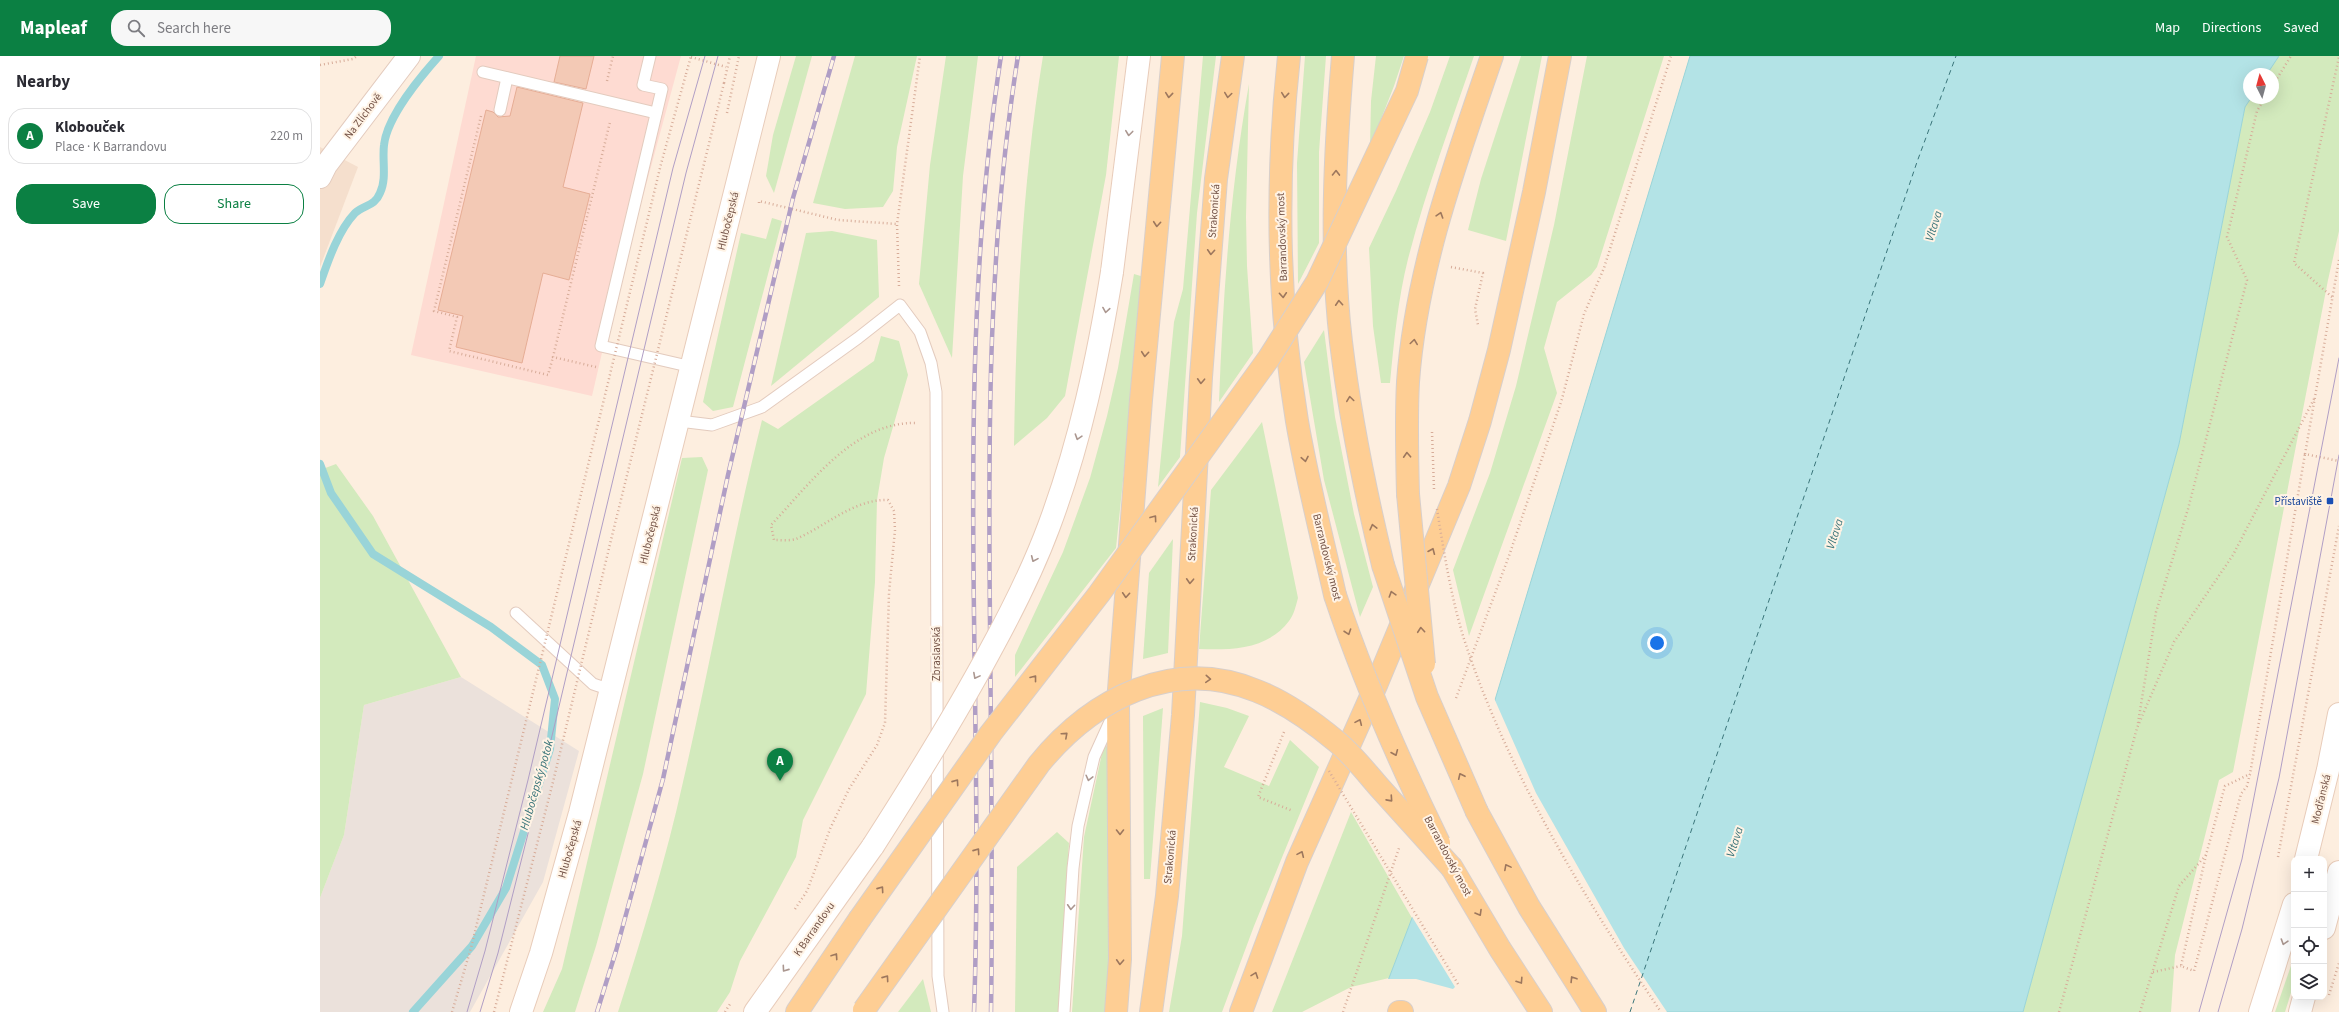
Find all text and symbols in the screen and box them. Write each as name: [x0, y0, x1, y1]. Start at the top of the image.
search box: [111, 10, 391, 46]
text: Mapleaf: [20, 15, 87, 42]
icon: search: [125, 17, 147, 39]
text: Search here: [157, 18, 231, 39]
text: Map: [2155, 18, 2180, 38]
text: Directions: [2202, 18, 2261, 38]
text: Saved: [2283, 18, 2319, 38]
north arrow: [2243, 68, 2279, 104]
text: Nearby: [16, 70, 70, 94]
street label: Na Zlíchově: [341, 90, 385, 142]
one-way arrow: [1165, 92, 1174, 98]
one-way arrow: [1224, 92, 1233, 98]
one-way arrow: [1281, 92, 1290, 98]
text: Klobouček: [55, 117, 125, 138]
text: A: [26, 127, 34, 145]
text: 220 m: [270, 127, 303, 145]
one-way arrow: [1125, 130, 1134, 136]
text: Place · K Barrandovu: [55, 138, 167, 156]
one-way arrow: [1332, 170, 1340, 176]
street label: Strakonická: [1205, 183, 1223, 239]
button: Save: [16, 184, 156, 224]
button: Share: [164, 184, 304, 224]
street label: Hlubočepská: [713, 190, 743, 252]
street label: Barrandovský most: [1273, 192, 1291, 282]
water label: Vltava: [1921, 208, 1947, 243]
one-way arrow: [1435, 211, 1444, 218]
one-way arrow: [1153, 221, 1162, 227]
one-way arrow: [1206, 249, 1215, 255]
one-way arrow: [1279, 292, 1288, 298]
one-way arrow: [1334, 300, 1343, 306]
one-way arrow: [1102, 307, 1111, 313]
one-way arrow: [1409, 339, 1418, 345]
one-way arrow: [1141, 351, 1150, 357]
one-way arrow: [1196, 378, 1205, 384]
one-way arrow: [1346, 396, 1355, 402]
one-way arrow: [1074, 433, 1083, 440]
one-way arrow: [1402, 452, 1411, 458]
one-way arrow: [1300, 456, 1308, 462]
place label: Přístaviště: [2275, 494, 2323, 509]
marker: Přístaviště: [2325, 496, 2335, 506]
street label: Hlubočepská: [635, 504, 665, 566]
street label: Strakonická: [1184, 507, 1202, 561]
street label: Barrandovský most: [1309, 512, 1345, 602]
one-way arrow: [1149, 515, 1157, 522]
water label: Vltava: [1822, 516, 1848, 551]
one-way arrow: [1370, 524, 1378, 530]
one-way arrow: [1427, 547, 1435, 555]
one-way arrow: [1031, 556, 1039, 563]
one-way arrow: [1186, 578, 1194, 584]
one-way arrow: [1388, 590, 1397, 597]
one-way arrow: [1122, 592, 1131, 598]
street label: Zbraslavská: [929, 627, 944, 681]
one-way arrow: [1416, 627, 1425, 633]
one-way arrow: [1343, 629, 1351, 636]
your location: [1647, 633, 1667, 653]
one-way arrow: [974, 671, 981, 679]
one-way arrow: [1029, 675, 1036, 682]
one-way arrow: [1205, 675, 1211, 684]
one-way arrow: [1355, 719, 1363, 726]
one-way arrow: [1060, 733, 1067, 740]
water label: Hlubočepský potok: [516, 738, 558, 832]
pin: A: [767, 748, 793, 781]
one-way arrow: [1391, 750, 1399, 757]
one-way arrow: [1458, 773, 1466, 781]
street label: Modřanská: [2308, 773, 2334, 825]
one-way arrow: [1085, 775, 1093, 781]
one-way arrow: [951, 780, 958, 787]
one-way arrow: [1385, 794, 1392, 801]
street label: Barrandovský most: [1421, 813, 1476, 899]
street label: Hlubočepská: [555, 818, 585, 880]
water label: Vltava: [1722, 824, 1748, 859]
one-way arrow: [1116, 829, 1124, 835]
street label: Strakonická: [1160, 829, 1180, 885]
one-way arrow: [972, 848, 980, 855]
one-way arrow: [1296, 850, 1304, 858]
map controls: [2291, 856, 2327, 1000]
button: +: [2291, 856, 2327, 892]
one-way arrow: [1505, 864, 1512, 872]
one-way arrow: [876, 886, 883, 893]
button: −: [2291, 892, 2327, 928]
street label: K Barrandovu: [790, 899, 838, 959]
one-way arrow: [1066, 904, 1075, 910]
one-way arrow: [1474, 909, 1481, 916]
button: locate: [2291, 928, 2327, 964]
one-way arrow: [2280, 938, 2288, 945]
one-way arrow: [830, 954, 837, 961]
one-way arrow: [1115, 959, 1124, 965]
button: layers: [2291, 964, 2327, 1000]
one-way arrow: [782, 965, 790, 972]
one-way arrow: [1251, 972, 1259, 979]
one-way arrow: [881, 976, 888, 983]
one-way arrow: [1516, 977, 1523, 984]
one-way arrow: [1571, 977, 1578, 984]

